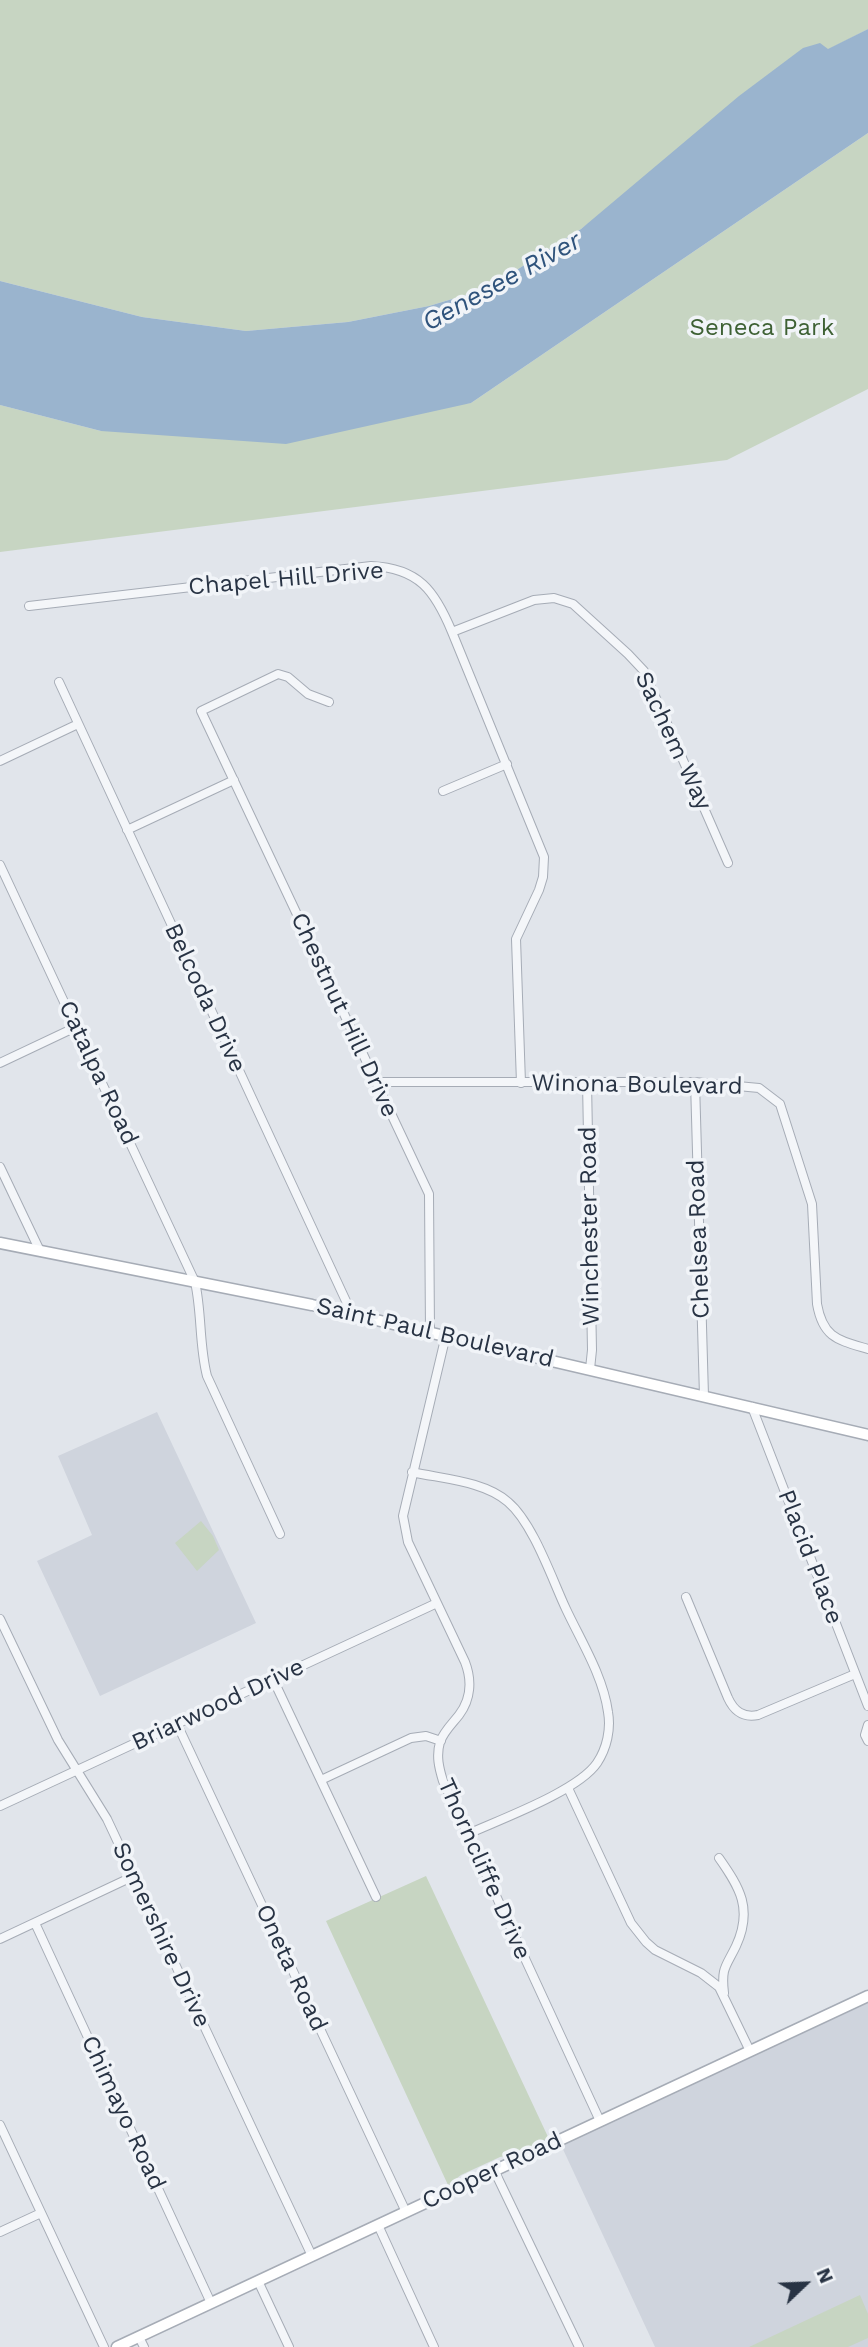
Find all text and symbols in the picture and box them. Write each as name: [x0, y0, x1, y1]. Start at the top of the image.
water label: Genesee River: [417, 226, 587, 338]
park label: Seneca Park: [690, 314, 834, 342]
street label: Chapel Hill Drive: [187, 556, 385, 602]
street label: Sachem Way: [628, 667, 718, 815]
street label: Chestnut Hill Drive: [284, 908, 404, 1122]
street label: Belcoda Drive: [158, 919, 252, 1077]
street label: Catalpa Road: [52, 996, 144, 1150]
street label: Winona Boulevard: [531, 1069, 743, 1101]
street label: Winchester Road: [574, 1126, 606, 1326]
street label: Chelsea Road: [682, 1159, 716, 1319]
street label: Saint Paul Boulevard: [314, 1292, 556, 1374]
street label: Placid Place: [771, 1486, 849, 1628]
street label: Briarwood Drive: [127, 1653, 309, 1757]
street label: Thorncliffe Drive: [431, 1774, 537, 1964]
street label: Somershire Drive: [106, 1838, 216, 2032]
street label: Oneta Road: [249, 1900, 333, 2036]
street label: Chimayo Road: [75, 2031, 171, 2195]
street label: Cooper Road: [418, 2126, 566, 2216]
north arrow: [770, 2249, 840, 2319]
text: N: [811, 2265, 838, 2287]

